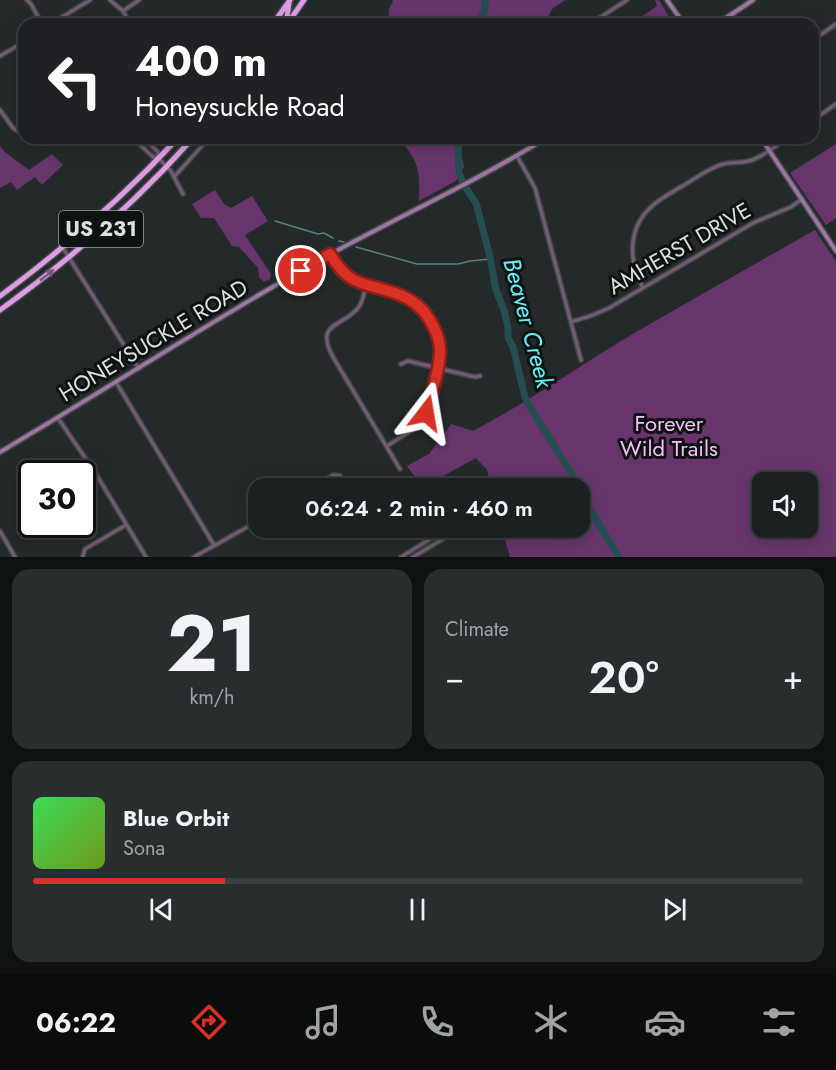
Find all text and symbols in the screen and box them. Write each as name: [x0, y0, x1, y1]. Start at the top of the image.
text: 400 m: [135, 31, 267, 92]
icon: left: [36, 42, 114, 120]
text: Honeysuckle Road: [135, 87, 345, 126]
street label: AMHERST DRIVE: [601, 194, 757, 302]
road number: US 231: [59, 211, 143, 247]
pin: [275, 245, 326, 296]
icon: arrive: [284, 254, 317, 287]
water label: Beaver Creek: [494, 254, 563, 393]
one-way arrow: [39, 269, 54, 282]
street label: HONEYSUCKLE ROAD: [53, 271, 253, 409]
position arrow: [394, 381, 458, 445]
park label: Forever Wild Trails: [620, 407, 718, 464]
speed limit sign: 30: [18, 460, 96, 538]
map controls: [752, 472, 818, 538]
button: sound: [752, 472, 818, 538]
text: 06:24 · 2 min · 460 m: [305, 492, 533, 524]
text: 21: [167, 588, 257, 700]
text: Climate: [445, 615, 509, 644]
text: 20°: [588, 645, 659, 710]
text: −: [445, 654, 464, 701]
text: +: [783, 654, 803, 701]
text: km/h: [189, 683, 235, 712]
text: Blue Orbit: [123, 802, 229, 834]
text: Sona: [123, 834, 165, 863]
icon: previous: [145, 893, 178, 926]
icon: pause: [401, 893, 434, 926]
icon: next: [658, 893, 691, 926]
icon: directions: [188, 1001, 230, 1043]
icon: music: [302, 1001, 344, 1043]
icon: phone: [416, 1001, 458, 1043]
icon: climate: [530, 1001, 572, 1043]
icon: car: [644, 1001, 686, 1043]
icon: filters: [758, 1001, 800, 1043]
text: 06:22: [36, 1003, 116, 1042]

